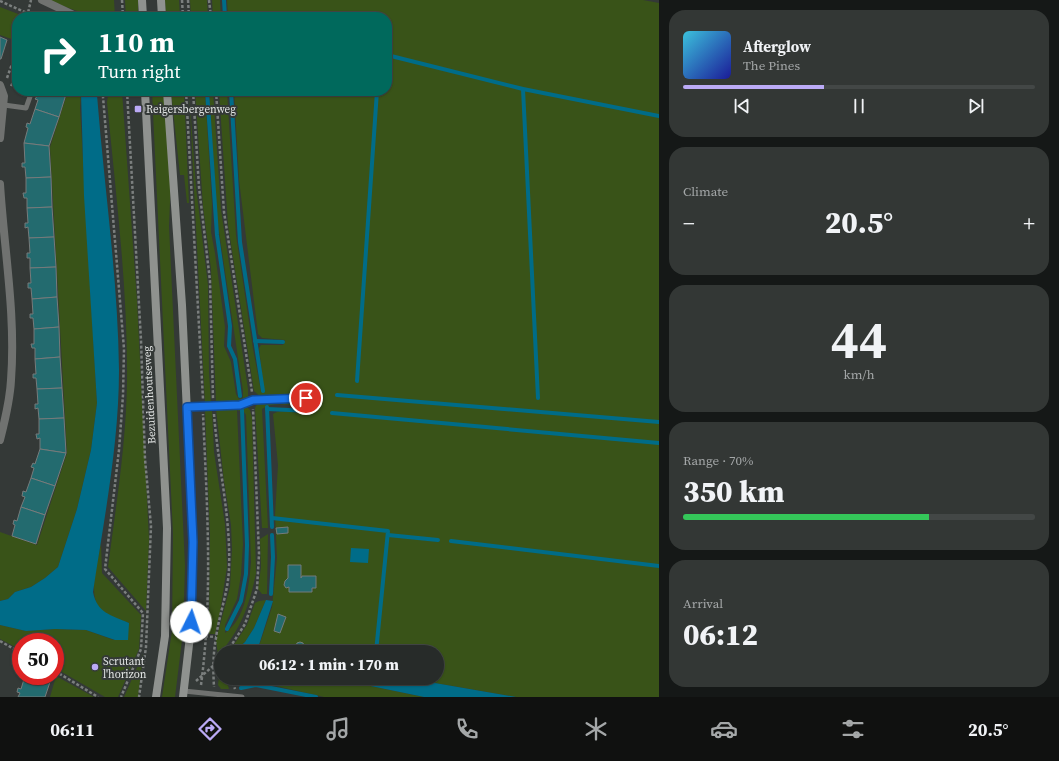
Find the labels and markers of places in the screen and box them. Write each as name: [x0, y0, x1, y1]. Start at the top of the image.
place label: Reigersbergenweg: [146, 102, 236, 117]
marker: Reigersbergenweg: [133, 104, 143, 114]
pin: [289, 381, 323, 415]
place label: Scrutant l'horizon: [103, 654, 147, 682]
marker: Scrutant l'horizon: [90, 662, 100, 672]

